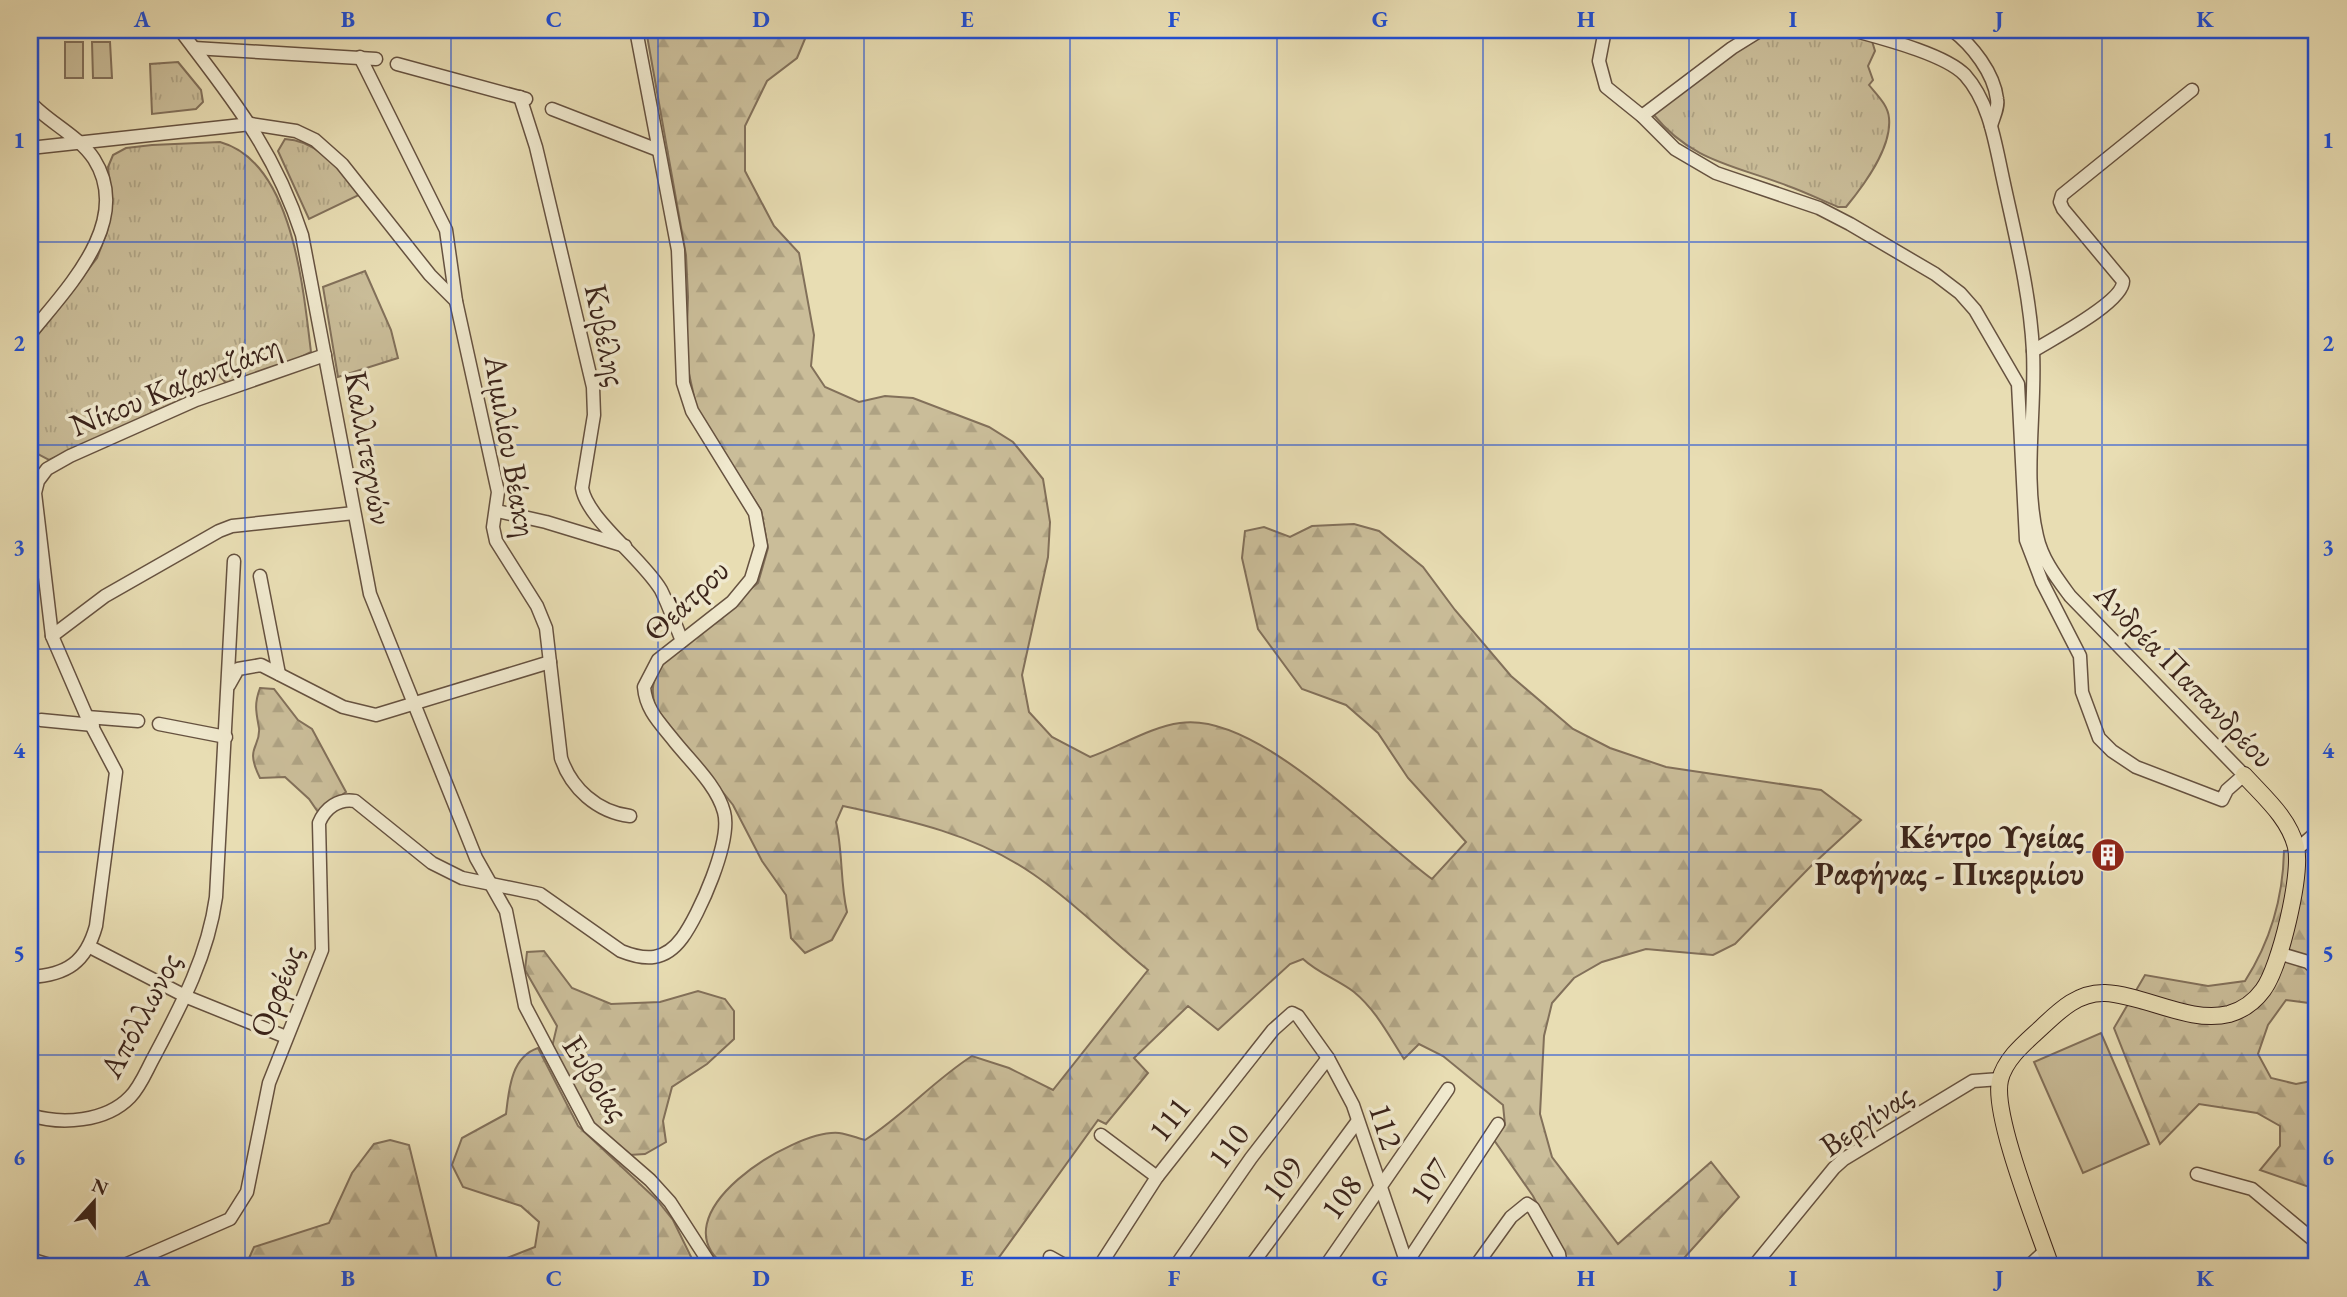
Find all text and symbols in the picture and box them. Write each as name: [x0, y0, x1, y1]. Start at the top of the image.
text: A: [133, 4, 151, 34]
text: B: [341, 4, 355, 34]
text: C: [546, 4, 562, 34]
text: D: [752, 4, 770, 34]
text: E: [960, 4, 974, 34]
text: F: [1168, 4, 1181, 34]
text: G: [1372, 4, 1388, 34]
text: H: [1577, 4, 1595, 34]
text: I: [1789, 4, 1797, 34]
text: J: [1993, 4, 2004, 34]
text: K: [2196, 4, 2214, 34]
text: 1: [13, 125, 25, 155]
text: 1: [2322, 125, 2334, 155]
street label: Κυβέλης: [575, 280, 637, 390]
street label: Νίκου Καζαντζάκη: [64, 324, 286, 446]
text: 2: [13, 328, 25, 358]
text: 2: [2322, 328, 2334, 358]
street label: Αιμιλίου Βέακη: [474, 351, 548, 540]
street label: Καλλιτεχνών: [335, 368, 403, 528]
text: 3: [13, 532, 25, 562]
text: 3: [2322, 532, 2334, 562]
street label: Θεάτρου: [634, 549, 738, 651]
street label: Ανδρέα Παπανδρέου: [2085, 572, 2285, 777]
text: 4: [13, 735, 26, 765]
text: 4: [2322, 735, 2335, 765]
place label: Κέντρο Υγείας Ραφήνας - Πικερμίου: [1814, 816, 2084, 895]
building icon: Κέντρο Υγείας Ραφήνας - Πικερμίου: [2089, 836, 2127, 874]
text: 5: [13, 938, 25, 968]
text: 5: [2322, 938, 2334, 968]
street label: Ορφέως: [239, 939, 313, 1043]
street label: Απόλλωνος: [89, 945, 191, 1086]
street label: Ευβοίας: [553, 1027, 639, 1129]
street label: Βεργίνας: [1812, 1074, 1920, 1166]
street label: 111: [1138, 1088, 1200, 1150]
street label: 112: [1359, 1098, 1413, 1155]
street label: 110: [1197, 1115, 1259, 1177]
text: 6: [13, 1142, 25, 1172]
text: 6: [2322, 1142, 2334, 1172]
street label: 109: [1251, 1148, 1313, 1210]
street label: 107: [1399, 1150, 1460, 1212]
street label: 108: [1310, 1166, 1372, 1228]
north arrow: [60, 1168, 130, 1238]
text: N: [88, 1172, 112, 1201]
text: A: [133, 1263, 151, 1293]
text: B: [341, 1263, 355, 1293]
text: C: [546, 1263, 562, 1293]
text: D: [752, 1263, 770, 1293]
text: E: [960, 1263, 974, 1293]
text: F: [1168, 1263, 1181, 1293]
text: G: [1372, 1263, 1388, 1293]
text: H: [1577, 1263, 1595, 1293]
text: I: [1789, 1263, 1797, 1293]
text: J: [1993, 1263, 2004, 1293]
text: K: [2196, 1263, 2214, 1293]

